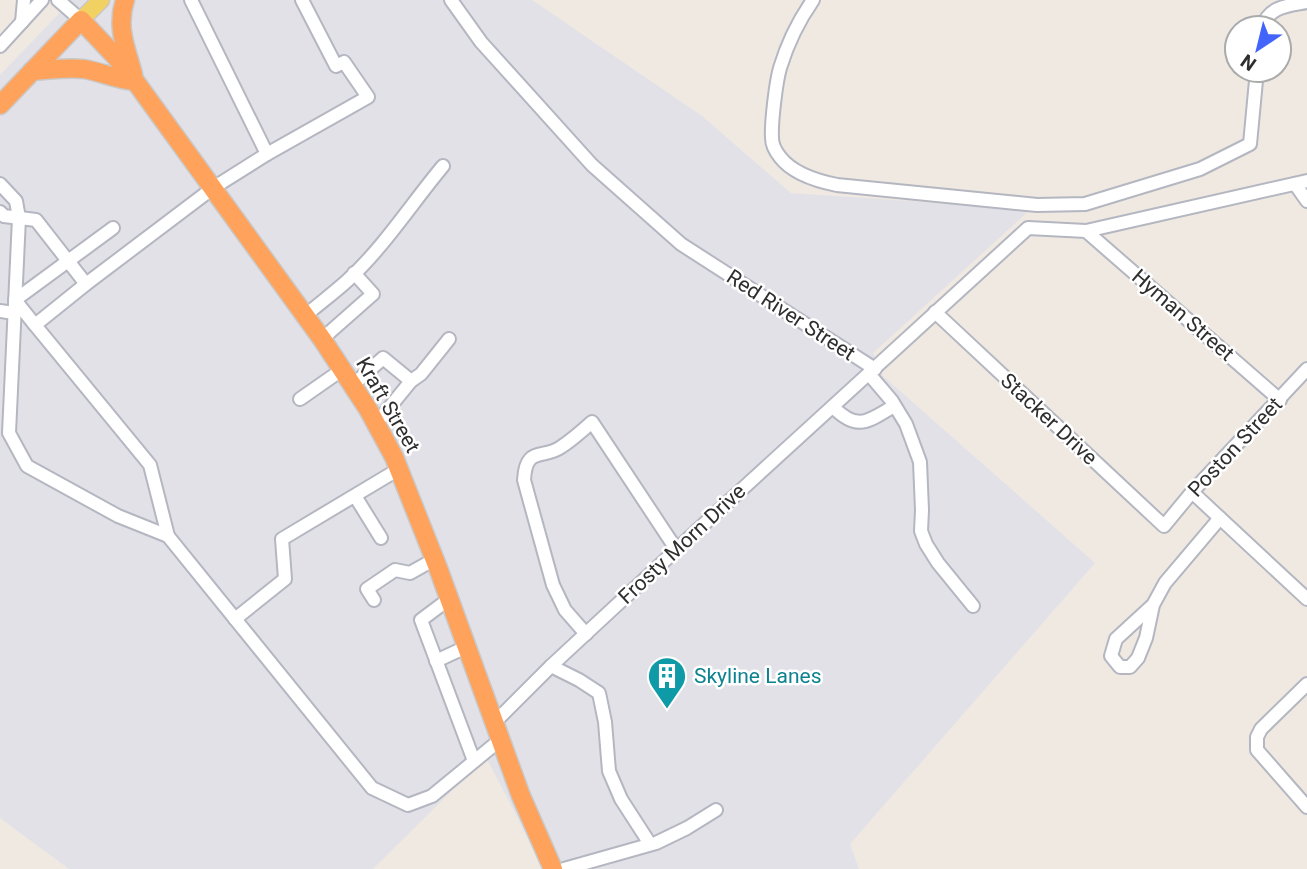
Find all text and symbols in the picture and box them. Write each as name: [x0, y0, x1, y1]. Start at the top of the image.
north arrow: [1223, 14, 1293, 84]
text: N: [1236, 49, 1261, 76]
street label: Hyman Street: [1127, 264, 1239, 366]
street label: Red River Street: [722, 265, 860, 365]
street label: Kraft Street: [351, 353, 425, 457]
street label: Stacker Drive: [996, 368, 1102, 470]
street label: Poston Street: [1183, 392, 1287, 502]
street label: Frosty Morn Drive: [614, 479, 750, 609]
building icon: Skyline Lanes: [646, 655, 688, 710]
place label: Skyline Lanes: [694, 664, 822, 688]

